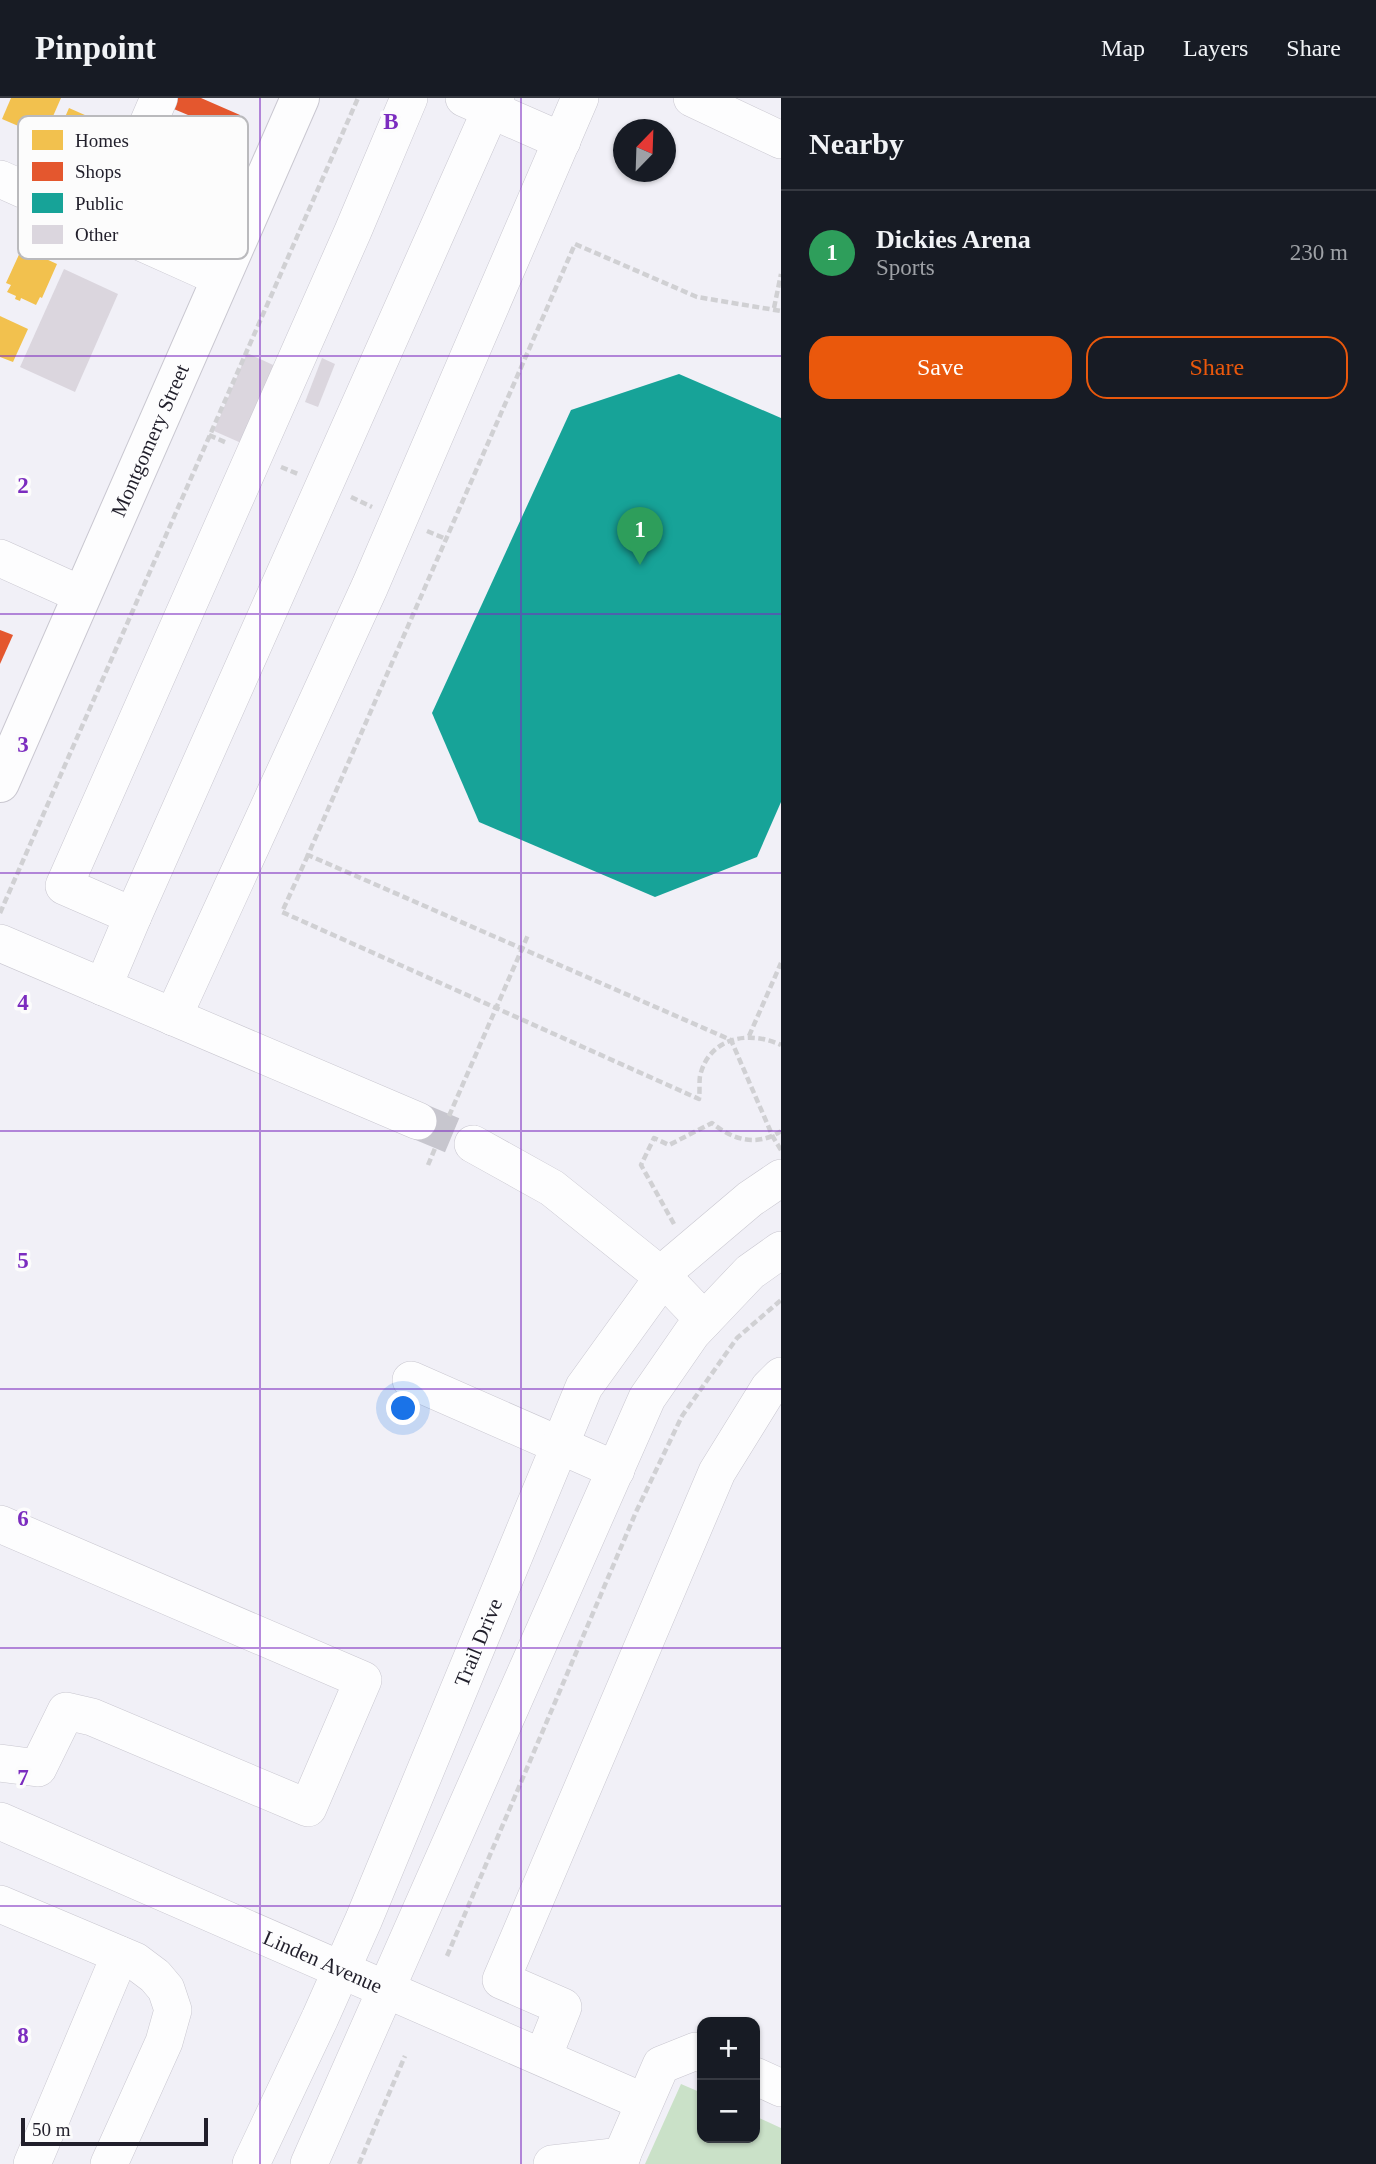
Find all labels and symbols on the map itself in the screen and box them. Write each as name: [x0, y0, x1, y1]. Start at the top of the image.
text: B: [383, 109, 399, 134]
legend: [18, 116, 248, 259]
north arrow: [613, 119, 676, 182]
text: Homes: [75, 130, 129, 151]
text: Shops: [75, 161, 121, 182]
text: Public: [75, 193, 124, 214]
text: Other: [75, 224, 119, 245]
street label: Montgomery Street: [106, 360, 194, 520]
text: 2: [17, 473, 29, 498]
pin: 1: [617, 507, 663, 565]
text: 3: [17, 732, 29, 757]
text: 4: [17, 990, 29, 1015]
text: 5: [17, 1248, 29, 1273]
your location: [386, 1391, 420, 1425]
text: 6: [17, 1506, 29, 1531]
street label: Trail Drive: [449, 1595, 507, 1690]
text: 7: [17, 1765, 29, 1790]
street label: Linden Avenue: [259, 1925, 386, 1998]
text: 8: [17, 2023, 29, 2048]
scale bar: [21, 2115, 208, 2147]

